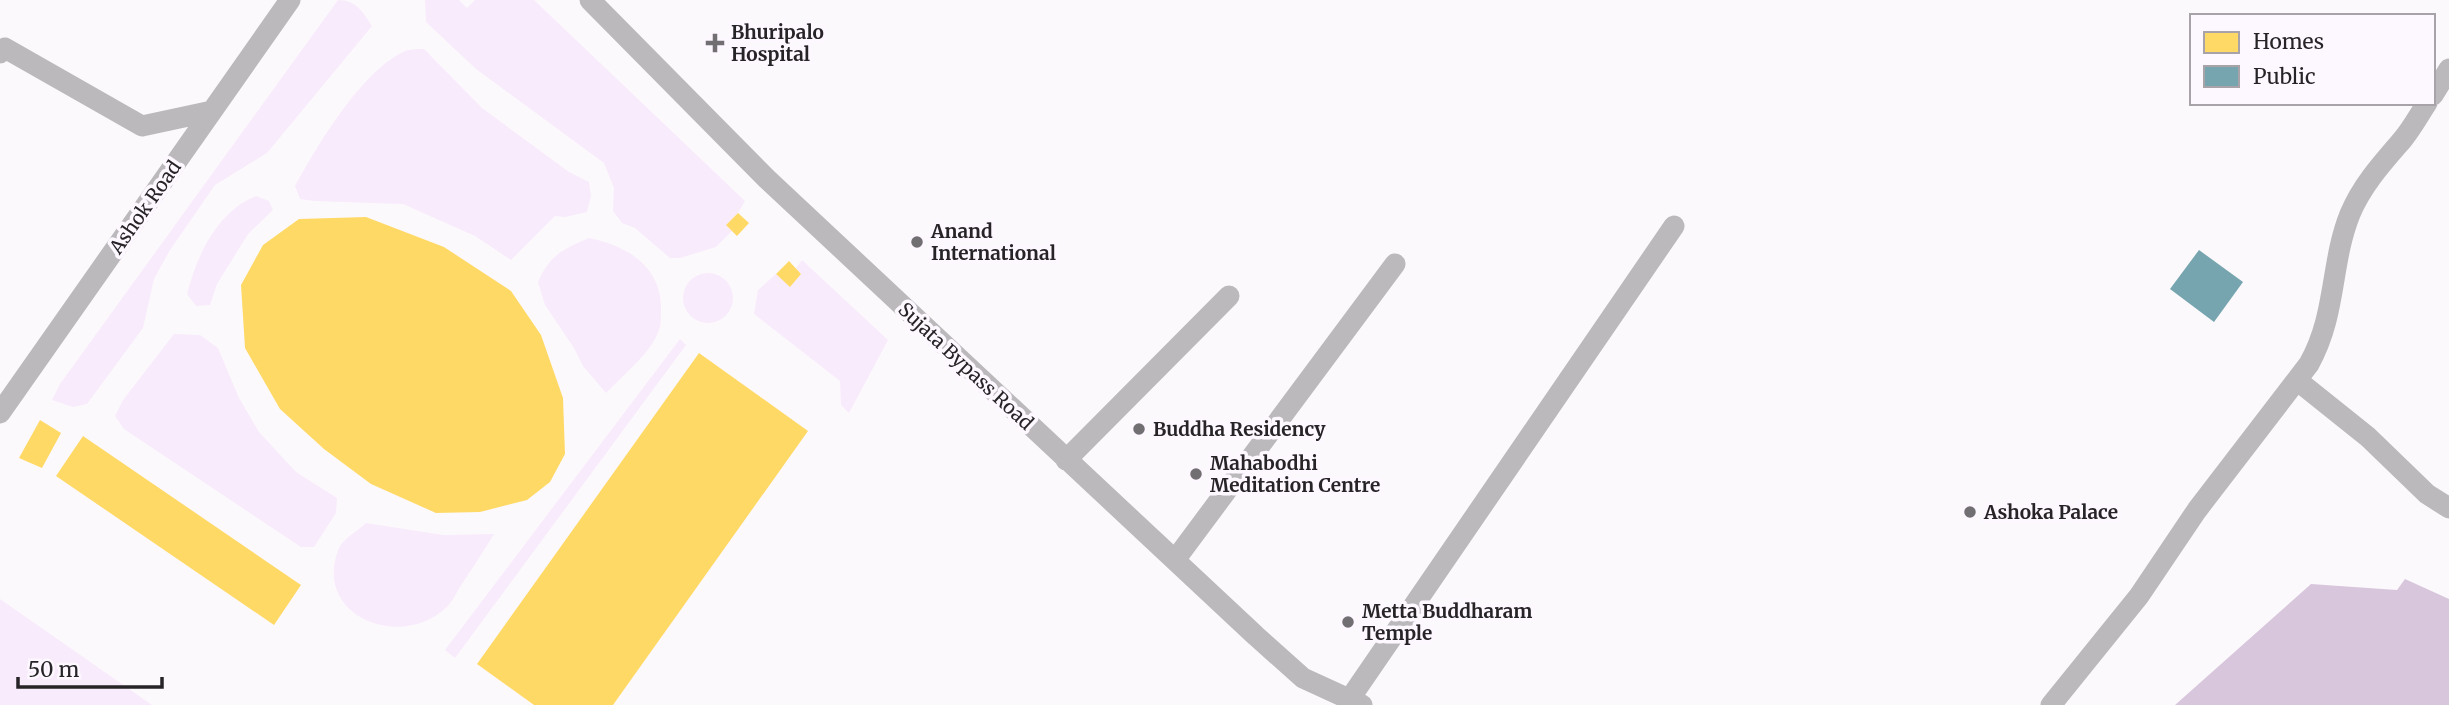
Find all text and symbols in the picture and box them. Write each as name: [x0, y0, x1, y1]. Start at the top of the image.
legend: [2190, 14, 2435, 105]
place label: Bhuripalo Hospital: [731, 20, 824, 66]
text: Homes: [2253, 28, 2324, 55]
marker: Bhuripalo Hospital: [705, 33, 725, 53]
text: Public: [2253, 63, 2316, 90]
street label: Ashok Road: [103, 156, 186, 259]
place label: Anand International: [930, 219, 1056, 265]
marker: Anand International: [909, 234, 925, 250]
street label: Sujata Bypass Road: [893, 297, 1039, 435]
place label: Buddha Residency: [1153, 417, 1326, 441]
marker: Buddha Residency: [1131, 421, 1147, 437]
place label: Mahabodhi Meditation Centre: [1210, 451, 1380, 497]
marker: Mahabodhi Meditation Centre: [1188, 466, 1204, 482]
place label: Ashoka Palace: [1983, 500, 2118, 524]
marker: Ashoka Palace: [1962, 504, 1978, 520]
place label: Metta Buddharam Temple: [1362, 599, 1532, 645]
marker: Metta Buddharam Temple: [1340, 614, 1356, 630]
scale bar: [18, 646, 161, 690]
text: 50 m: [28, 656, 79, 683]

